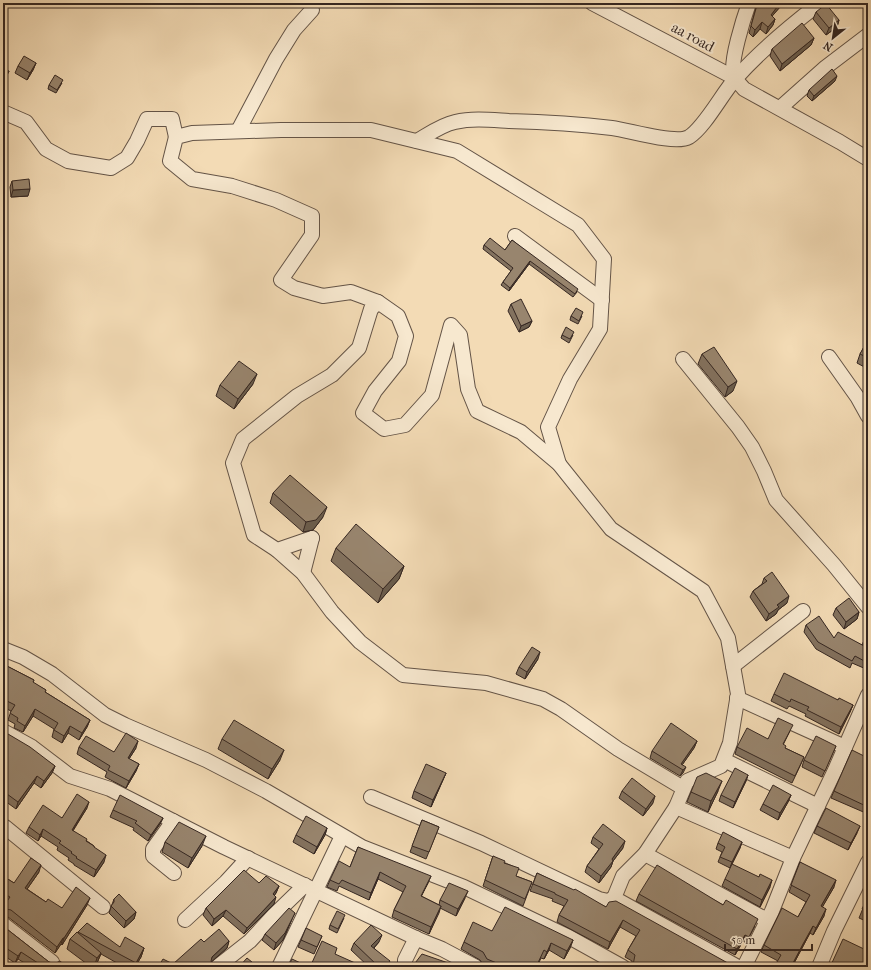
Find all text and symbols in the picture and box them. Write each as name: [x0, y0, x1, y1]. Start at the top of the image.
street label: aa road: [668, 18, 718, 56]
north arrow: [813, 18, 853, 58]
text: N: [821, 38, 835, 54]
scale bar: [725, 926, 812, 952]
text: 50 m: [731, 933, 755, 947]

